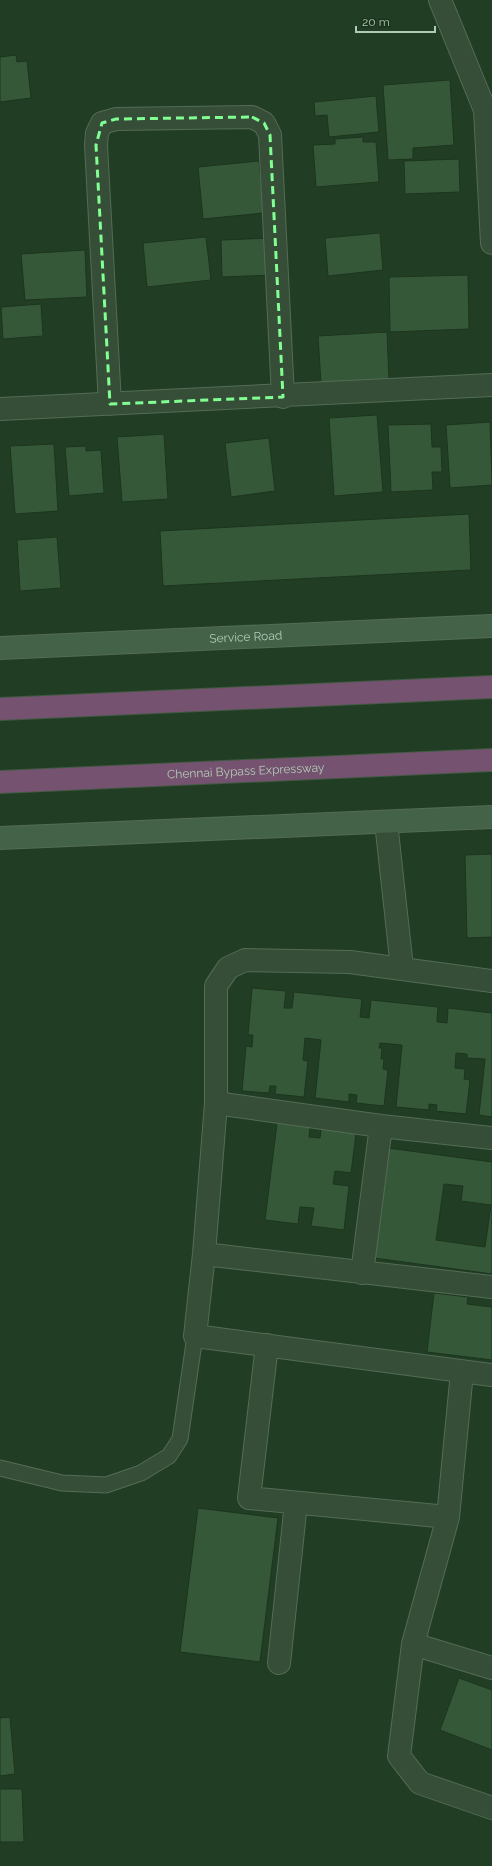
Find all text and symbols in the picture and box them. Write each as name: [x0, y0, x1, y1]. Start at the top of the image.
scale bar: [356, 8, 435, 34]
text: 20 m: [362, 15, 390, 29]
street label: Service Road: [209, 628, 283, 646]
street label: Chennai Bypass Expressway: [167, 760, 325, 782]

